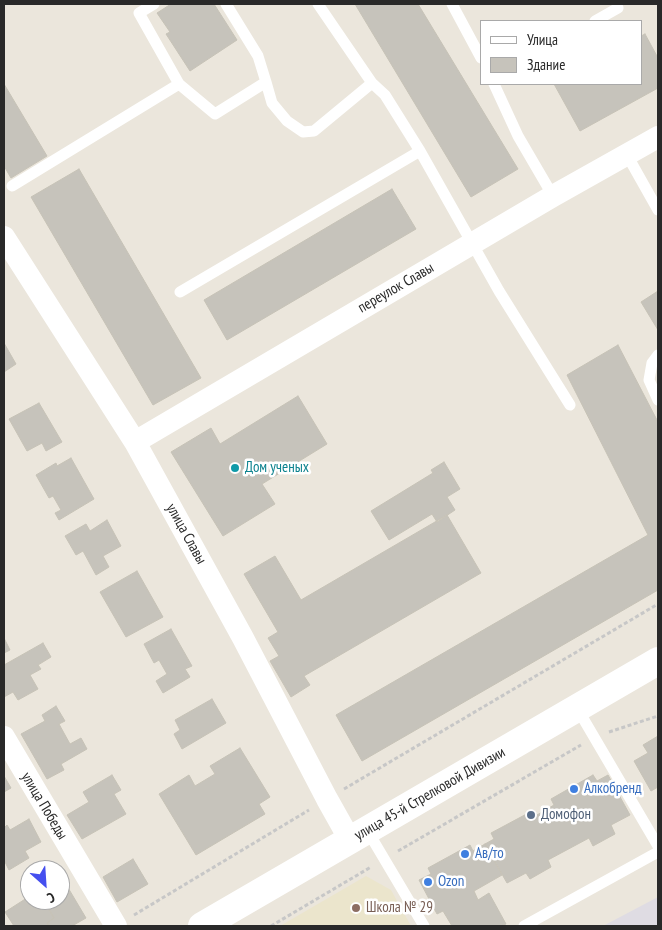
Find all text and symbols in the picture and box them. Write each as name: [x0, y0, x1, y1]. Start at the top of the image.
legend: [480, 20, 642, 85]
text: Улица: [527, 30, 558, 49]
text: Здание: [527, 55, 565, 74]
street label: переулок Славы: [355, 259, 437, 317]
place label: Дом ученых: [245, 459, 309, 477]
marker: Дом ученых: [229, 462, 241, 474]
street label: улица Славы: [162, 501, 210, 567]
street label: улица 45-й Стрелковой Дивизии: [351, 743, 509, 845]
street label: улица Победы: [17, 769, 71, 843]
place label: Алкобренд: [584, 780, 642, 798]
marker: Алкобренд: [568, 783, 580, 795]
place label: Домофон: [541, 806, 591, 824]
marker: Домофон: [525, 809, 537, 821]
place label: Ав/то: [475, 845, 504, 863]
marker: Ав/то: [459, 848, 471, 860]
north arrow: [20, 860, 70, 910]
place label: Ozon: [438, 873, 464, 891]
marker: Ozon: [422, 876, 434, 888]
text: С: [44, 888, 58, 907]
place label: Школа № 29: [366, 899, 433, 917]
marker: Школа № 29: [350, 902, 362, 914]

